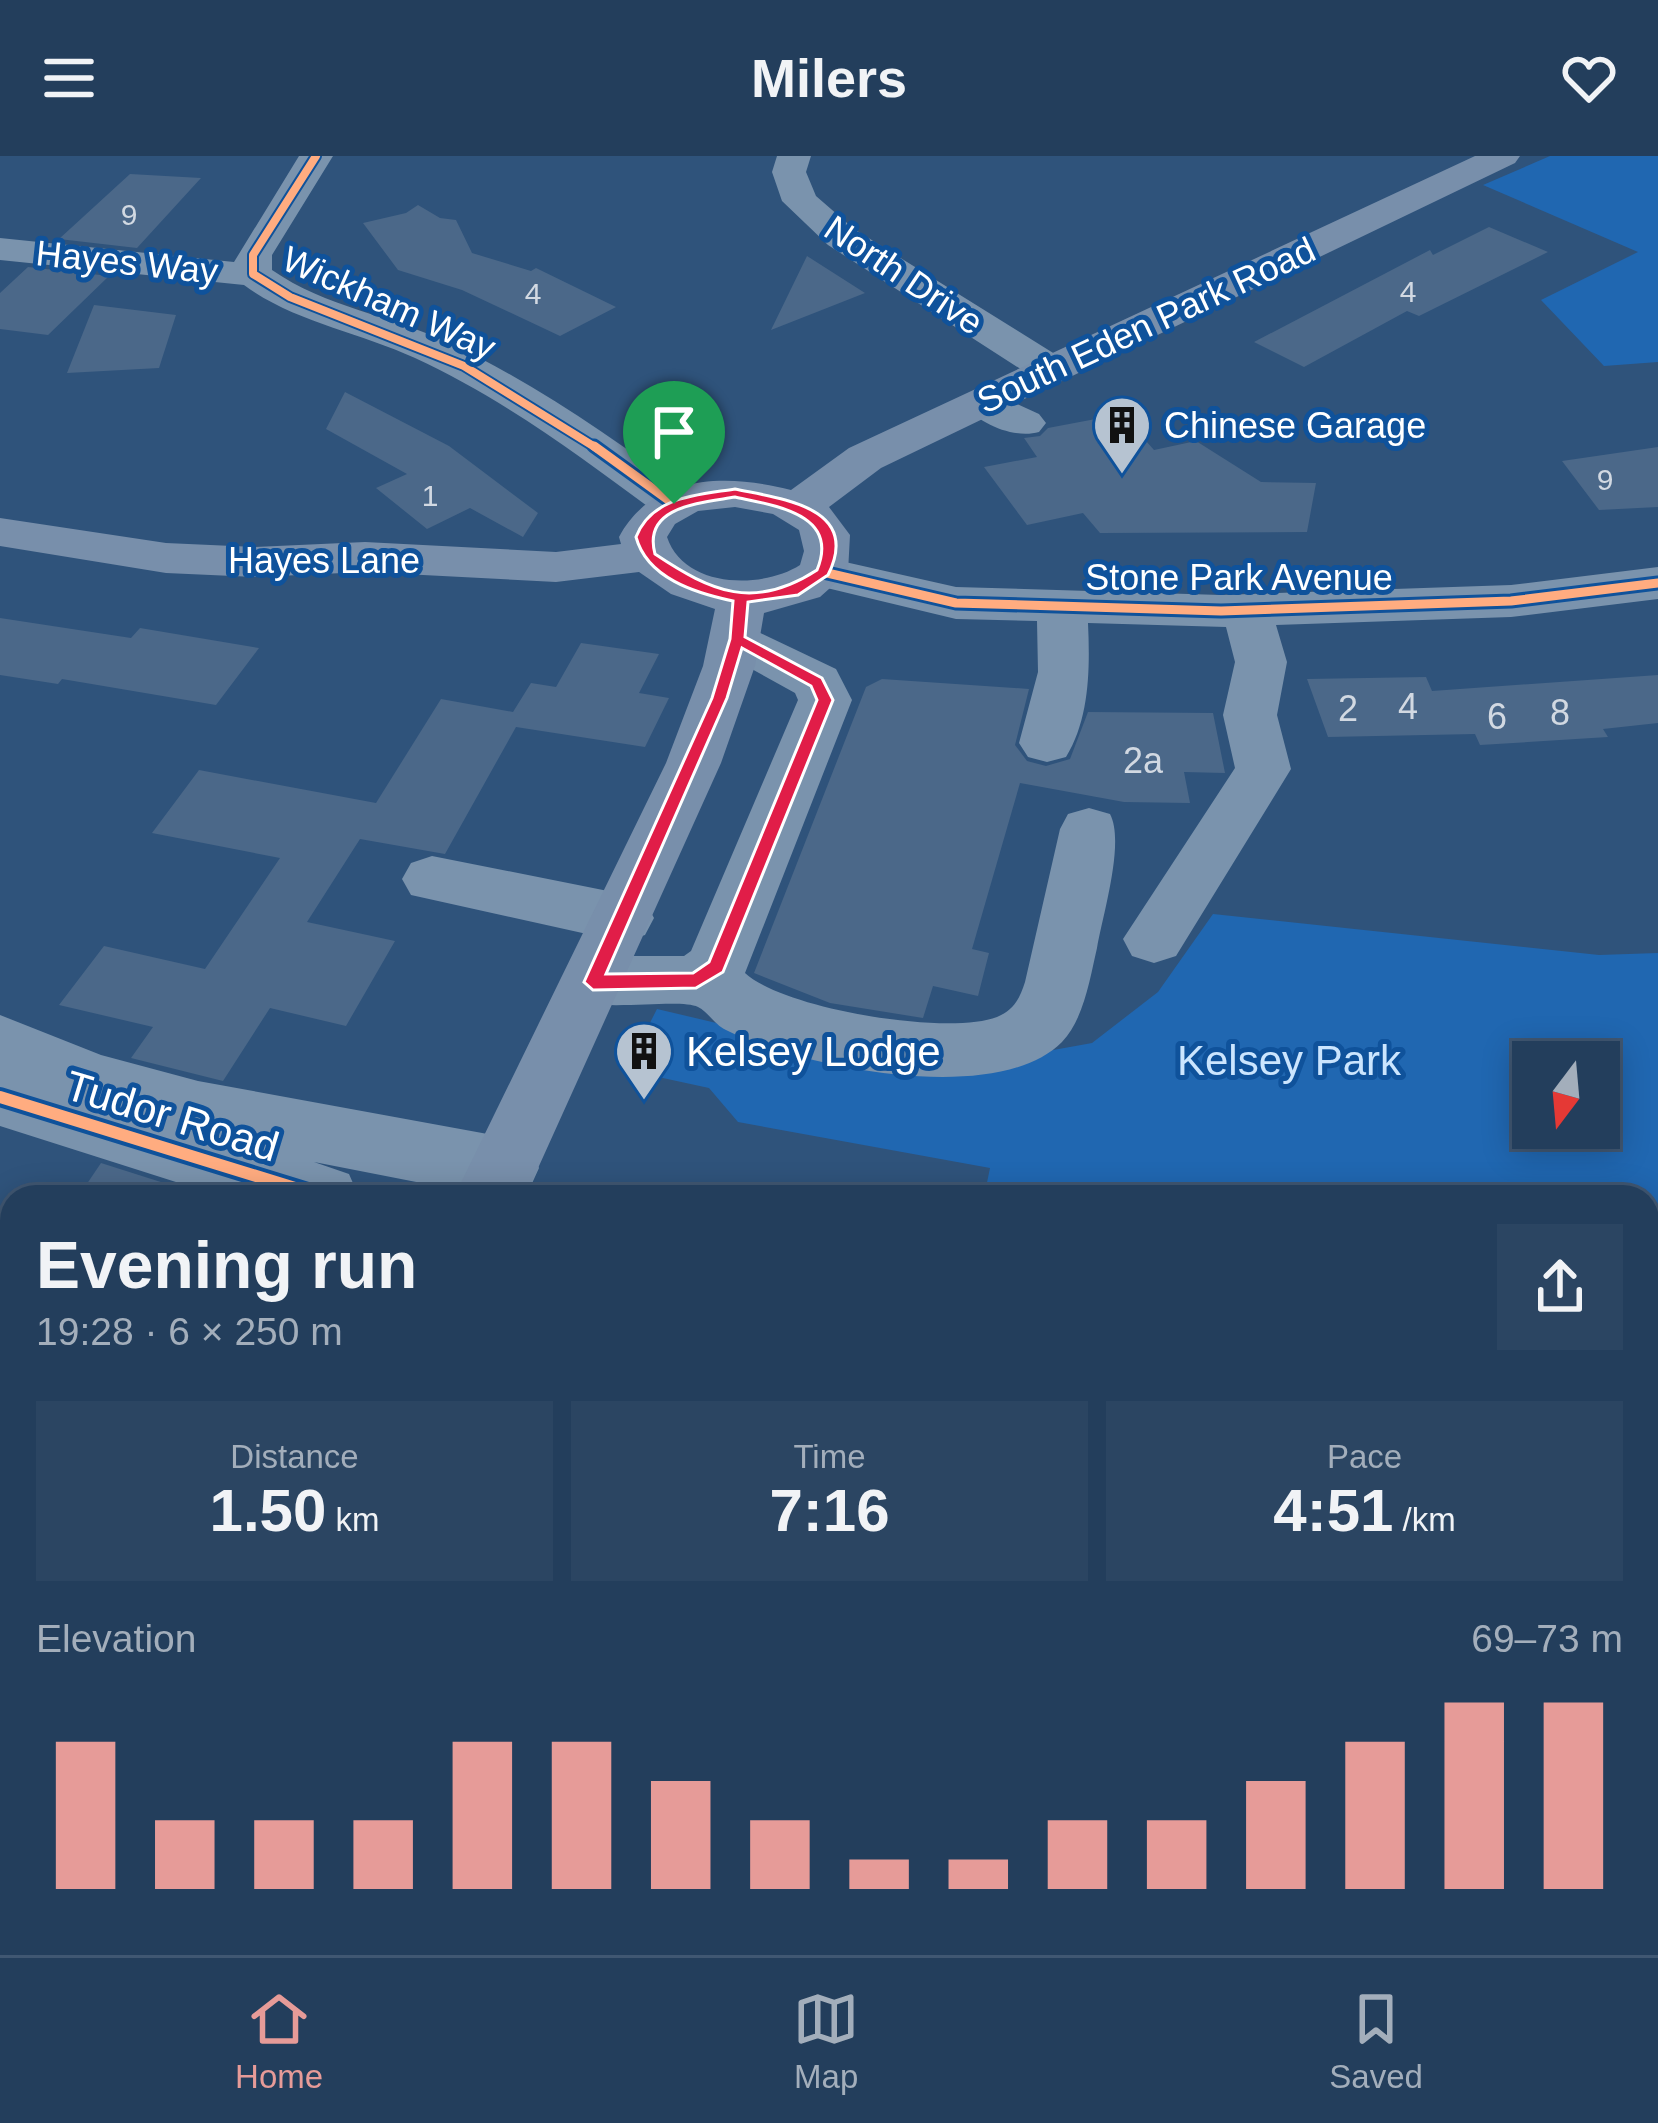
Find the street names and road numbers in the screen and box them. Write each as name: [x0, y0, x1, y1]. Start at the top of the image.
street label: North Drive: [817, 207, 991, 343]
street label: South Eden Park Road: [970, 229, 1322, 421]
street label: Hayes Way: [34, 232, 220, 292]
street label: Wickham Way: [276, 238, 502, 368]
street label: Hayes Lane: [228, 540, 420, 581]
street label: Stone Park Avenue: [1085, 557, 1393, 598]
street label: Tudor Road: [60, 1061, 284, 1171]

